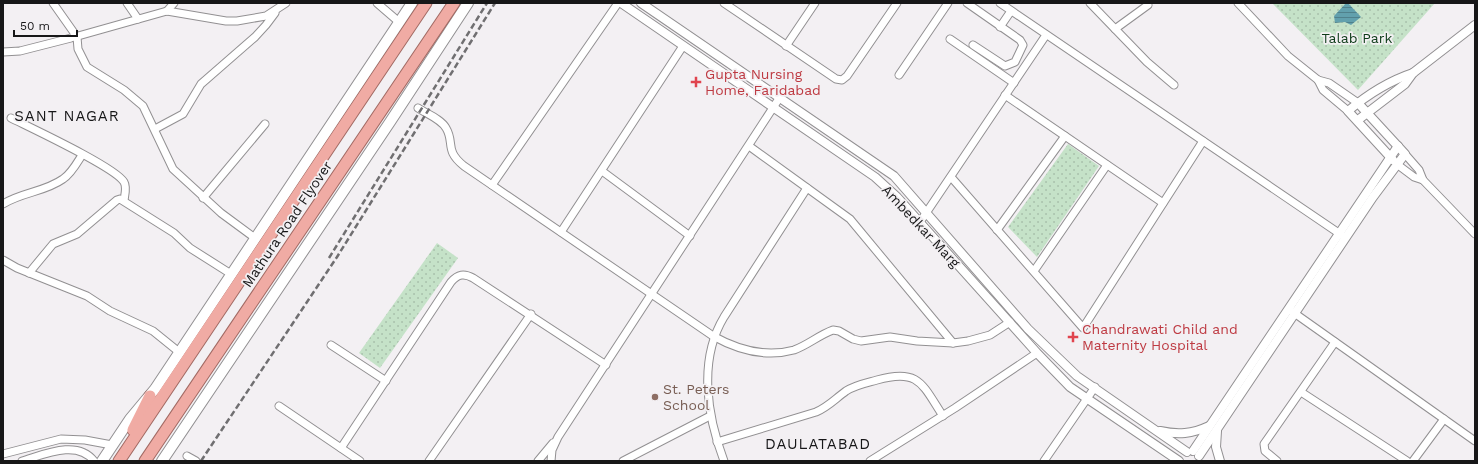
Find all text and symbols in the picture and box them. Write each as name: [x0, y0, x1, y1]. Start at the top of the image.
scale bar: [14, 12, 77, 38]
text: 50 m: [20, 19, 50, 33]
park label: Talab Park: [1322, 30, 1392, 46]
place label: Gupta Nursing Home, Faridabad: [705, 66, 821, 98]
marker: Gupta Nursing Home, Faridabad: [690, 76, 702, 88]
district label: SANT NAGAR: [14, 107, 120, 125]
street label: Mathura Road Flyover: [239, 158, 335, 290]
street label: Ambedkar Marg: [879, 182, 964, 271]
place label: Chandrawati Child and Maternity Hospital: [1082, 321, 1238, 353]
marker: Chandrawati Child and Maternity Hospital: [1067, 331, 1079, 343]
place label: St. Peters School: [663, 381, 729, 413]
marker: St. Peters School: [650, 392, 660, 402]
district label: DAULATABAD: [765, 435, 871, 453]

